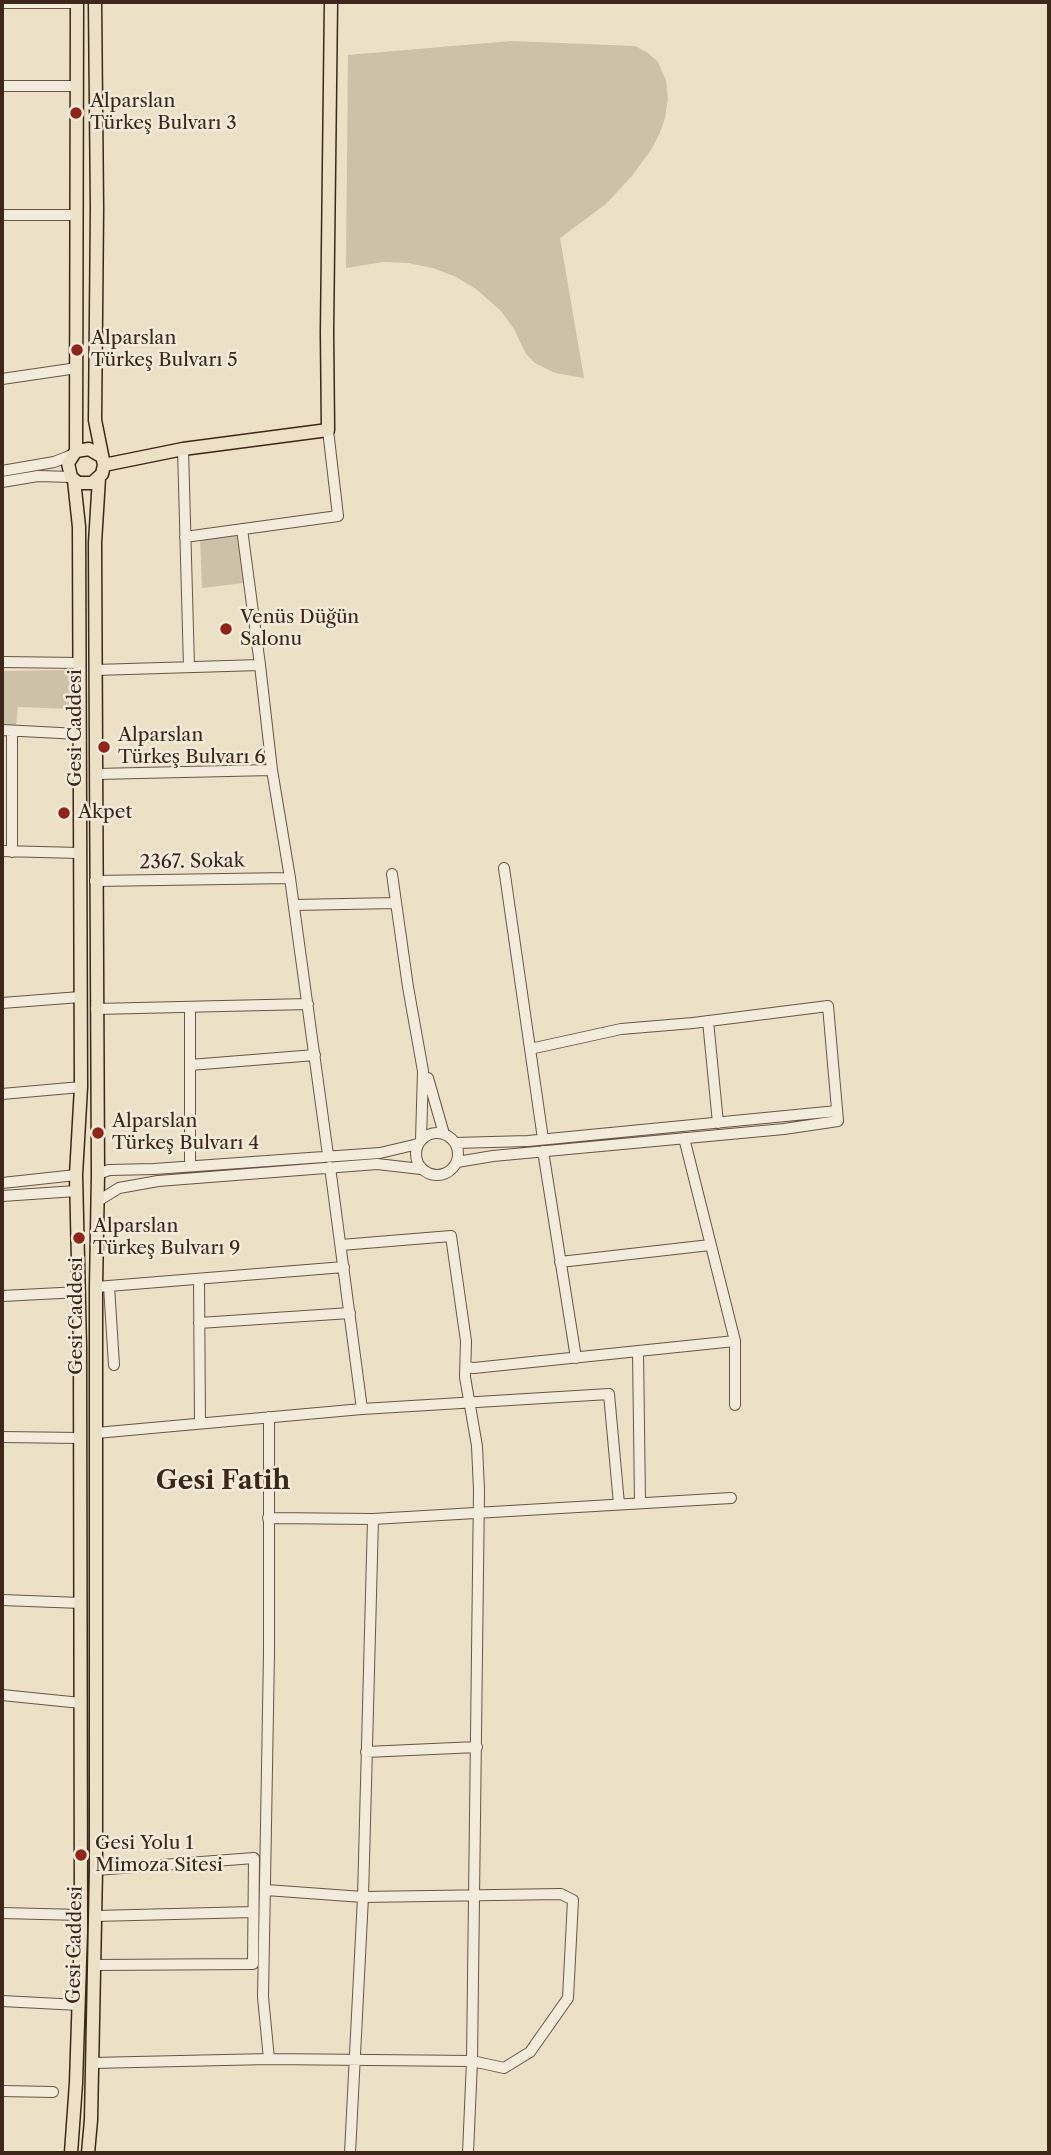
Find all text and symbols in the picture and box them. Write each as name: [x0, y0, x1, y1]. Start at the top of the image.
place label: Alparslan Türkeş Bulvarı 3: [90, 91, 237, 135]
marker: Alparslan Türkeş Bulvarı 3: [68, 105, 84, 121]
place label: Alparslan Türkeş Bulvarı 5: [91, 328, 238, 372]
marker: Alparslan Türkeş Bulvarı 5: [69, 342, 85, 358]
place label: Venüs Düğün Salonu: [240, 607, 359, 651]
marker: Venüs Düğün Salonu: [218, 621, 234, 637]
street label: Gesi Caddesi: [65, 669, 87, 787]
place label: Alparslan Türkeş Bulvarı 6: [118, 725, 265, 769]
marker: Alparslan Türkeş Bulvarı 6: [96, 739, 112, 755]
place label: Akpet: [78, 802, 132, 824]
marker: Akpet: [56, 805, 72, 821]
street label: 2367. Sokak: [139, 850, 245, 874]
place label: Alparslan Türkeş Bulvarı 4: [112, 1111, 259, 1155]
marker: Alparslan Türkeş Bulvarı 4: [90, 1125, 106, 1141]
place label: Alparslan Türkeş Bulvarı 9: [93, 1216, 240, 1260]
marker: Alparslan Türkeş Bulvarı 9: [71, 1230, 87, 1246]
street label: Gesi Caddesi: [66, 1257, 88, 1375]
district label: Gesi Fatih: [156, 1465, 290, 1497]
place label: Gesi Yolu 1 Mimoza Sitesi: [95, 1833, 223, 1877]
marker: Gesi Yolu 1 Mimoza Sitesi: [73, 1847, 89, 1863]
street label: Gesi Caddesi: [63, 1886, 87, 2004]

